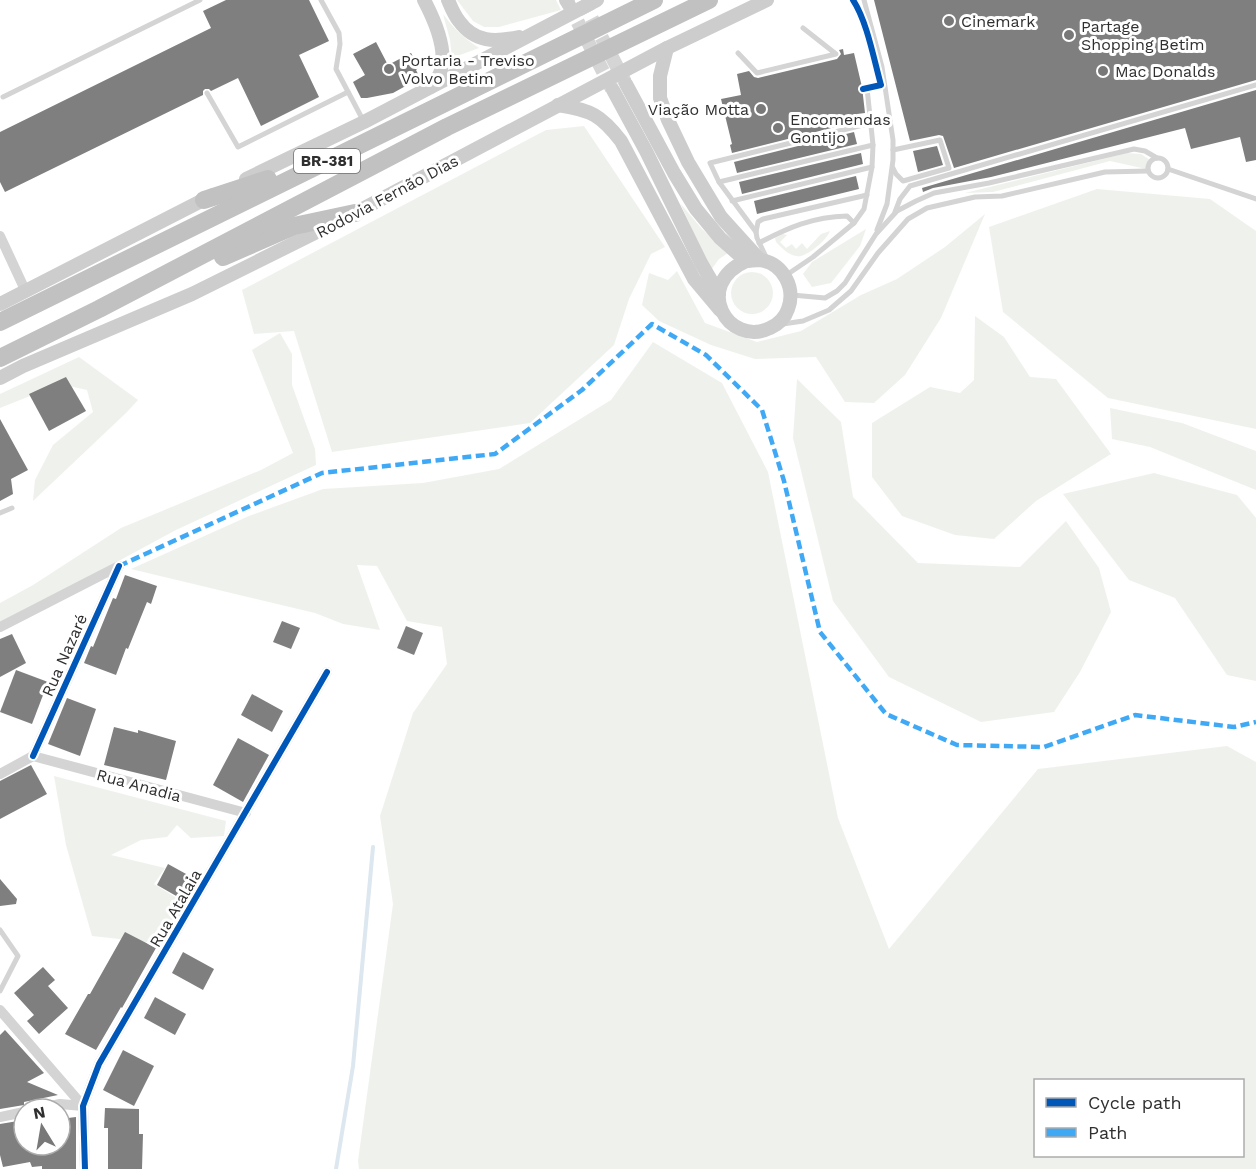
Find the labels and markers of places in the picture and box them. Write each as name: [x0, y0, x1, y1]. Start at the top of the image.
place label: Cinemark: [961, 12, 1035, 31]
marker: Cinemark: [942, 14, 956, 28]
place label: Partage Shopping Betim: [1081, 17, 1205, 54]
marker: Partage Shopping Betim: [1062, 28, 1076, 42]
place label: Portaria - Treviso Volvo Betim: [401, 51, 535, 88]
marker: Portaria - Treviso Volvo Betim: [382, 62, 396, 76]
place label: Mac Donalds: [1115, 62, 1216, 81]
marker: Mac Donalds: [1096, 64, 1110, 78]
place label: Viação Motta: [648, 100, 749, 119]
marker: Viação Motta: [754, 102, 768, 116]
place label: Encomendas Gontijo: [790, 110, 891, 147]
marker: Encomendas Gontijo: [771, 121, 785, 135]

